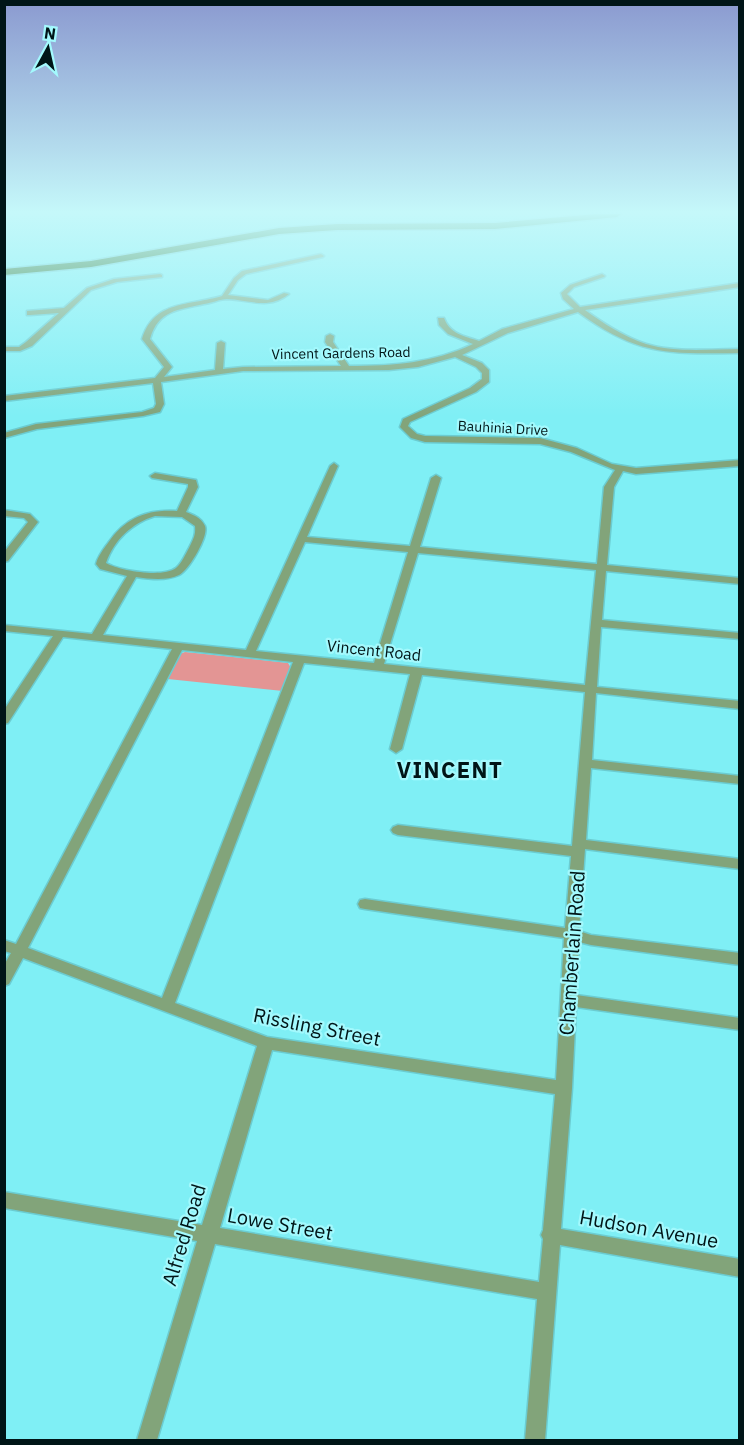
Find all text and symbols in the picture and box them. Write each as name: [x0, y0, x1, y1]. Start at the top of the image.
north arrow: [18, 18, 78, 78]
text: N: [43, 22, 57, 44]
street label: Vincent Gardens Road: [271, 343, 411, 363]
street label: Bauhinia Drive: [457, 417, 549, 439]
street label: Vincent Road: [326, 635, 422, 665]
district label: VINCENT: [397, 755, 503, 784]
street label: Chamberlain Road: [552, 870, 591, 1036]
street label: Rissling Street: [251, 1001, 383, 1052]
street label: Alfred Road: [155, 1181, 212, 1289]
street label: Lowe Street: [225, 1201, 335, 1246]
street label: Hudson Avenue: [577, 1203, 721, 1254]

